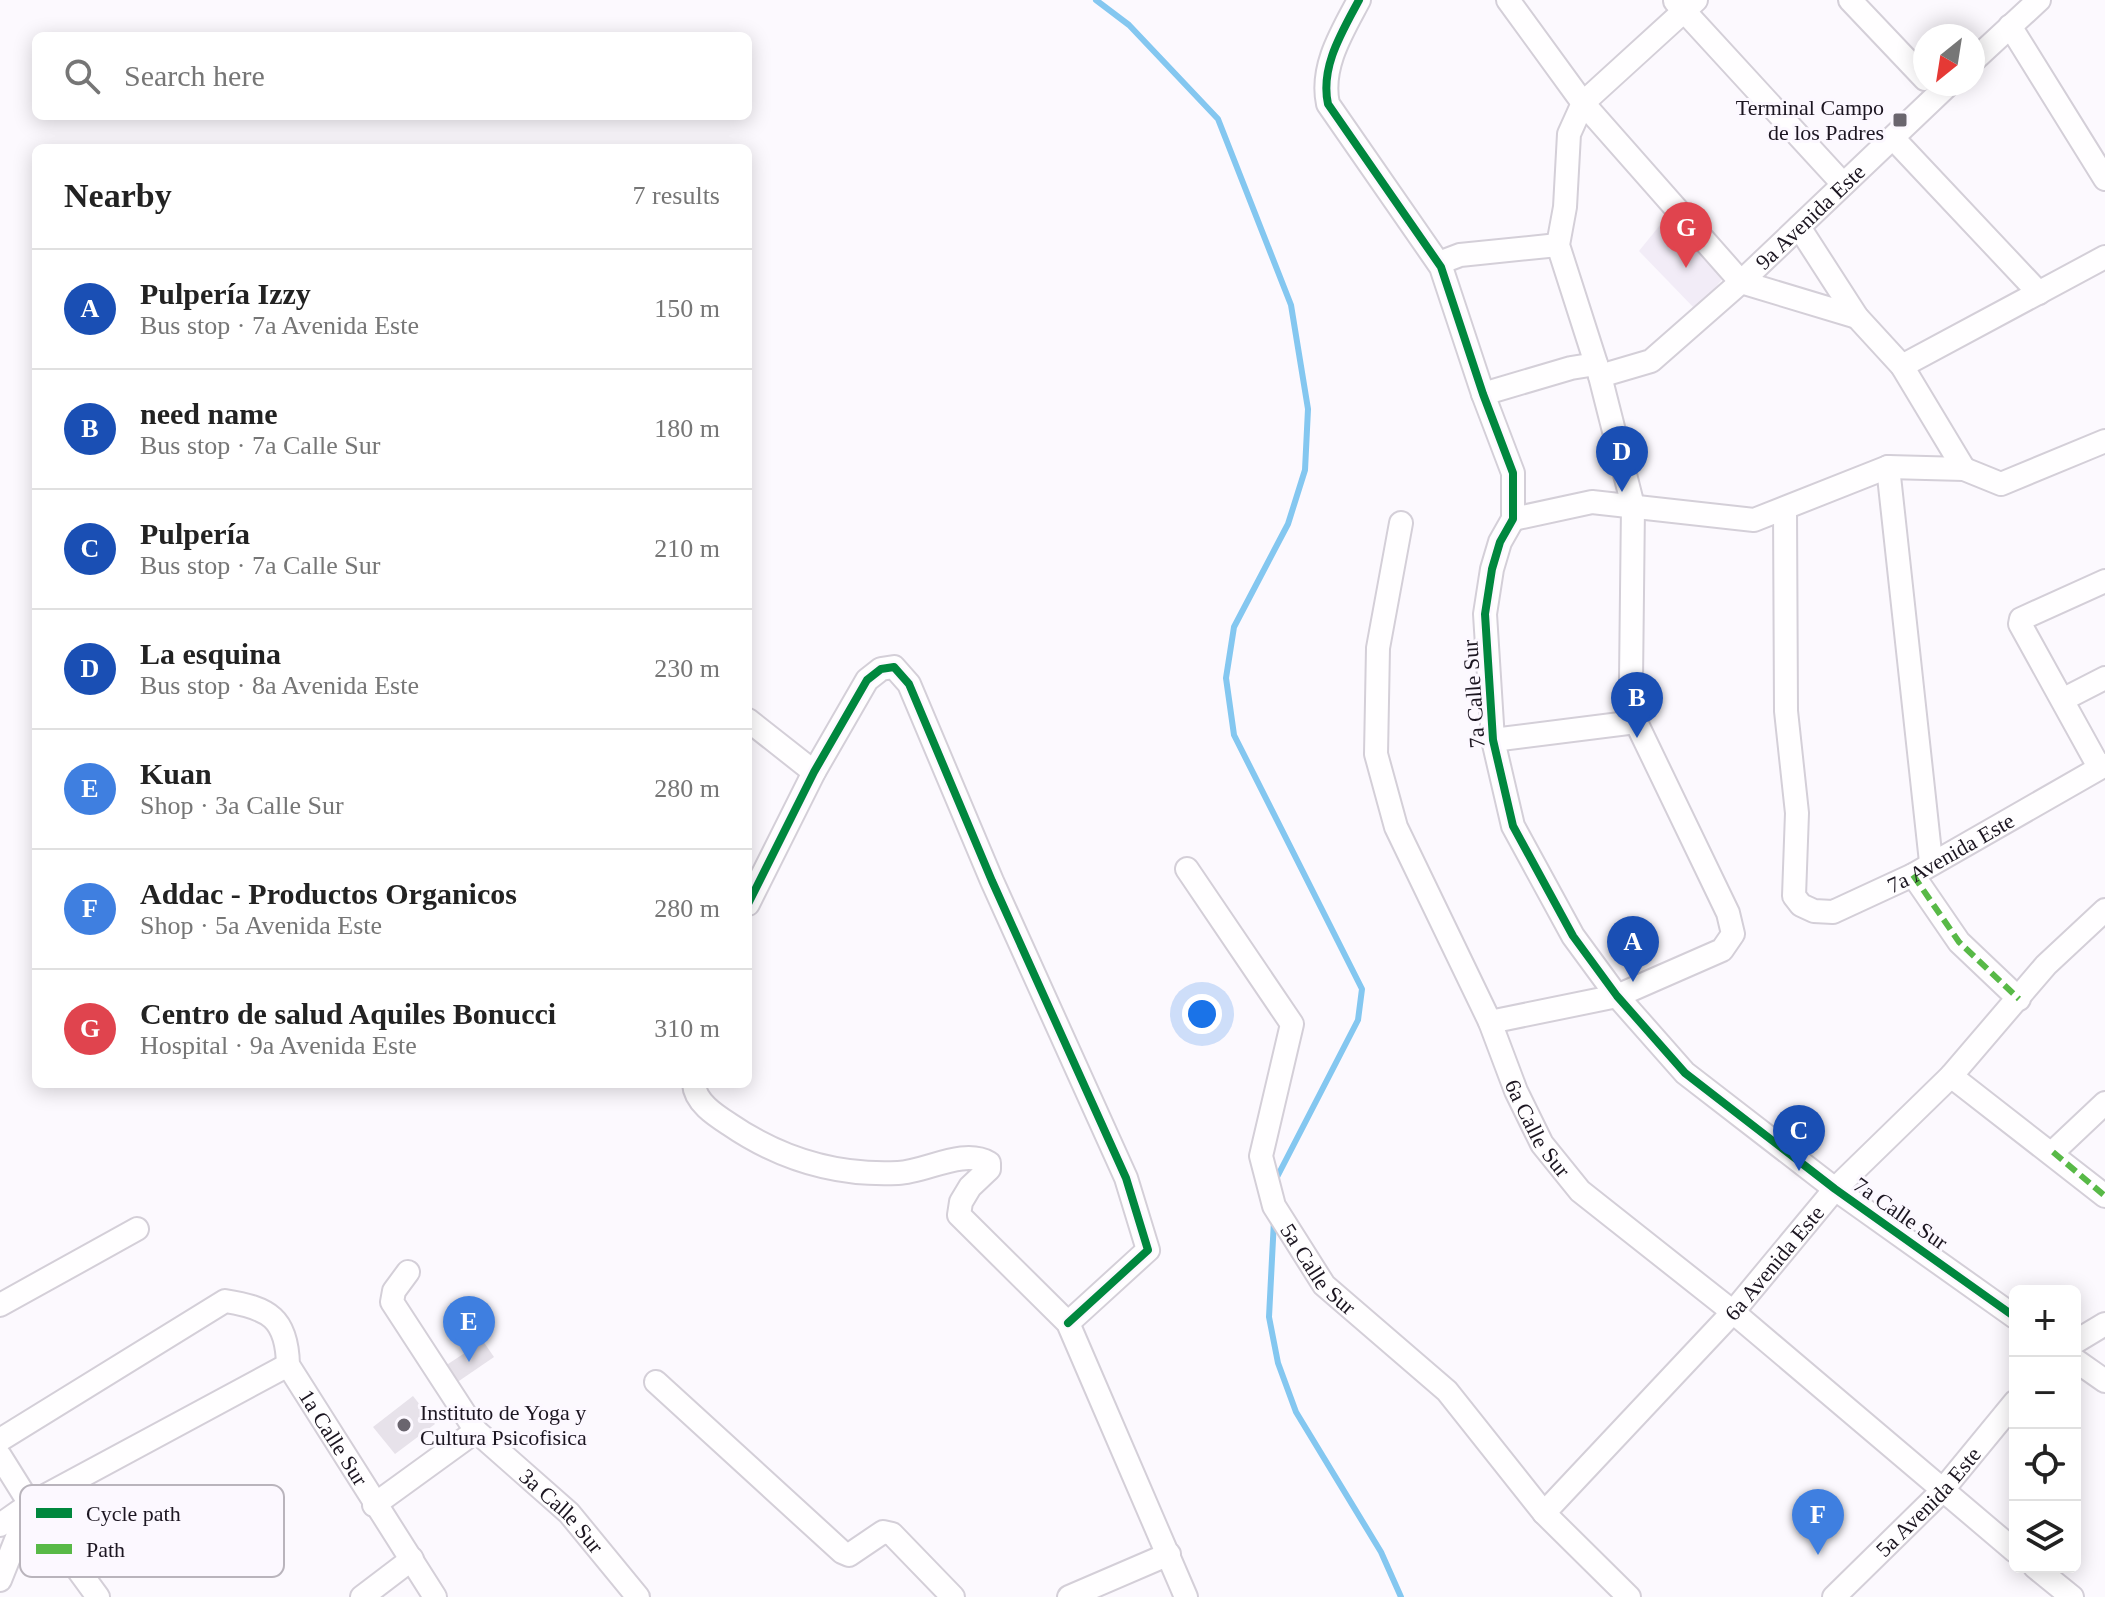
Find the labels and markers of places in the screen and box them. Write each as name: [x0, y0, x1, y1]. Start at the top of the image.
place label: Terminal Campo de los Padres: [1736, 95, 1884, 145]
marker: Terminal Campo de los Padres: [1891, 111, 1909, 129]
pin: G: [1660, 202, 1712, 268]
pin: D: [1596, 426, 1648, 492]
pin: B: [1611, 672, 1663, 738]
pin: A: [1607, 916, 1659, 982]
pin: C: [1773, 1105, 1825, 1171]
pin: E: [443, 1296, 495, 1362]
place label: Instituto de Yoga y Cultura Psicofisica: [420, 1400, 587, 1450]
marker: Instituto de Yoga y Cultura Psicofisica: [395, 1416, 413, 1434]
pin: F: [1792, 1489, 1844, 1555]

